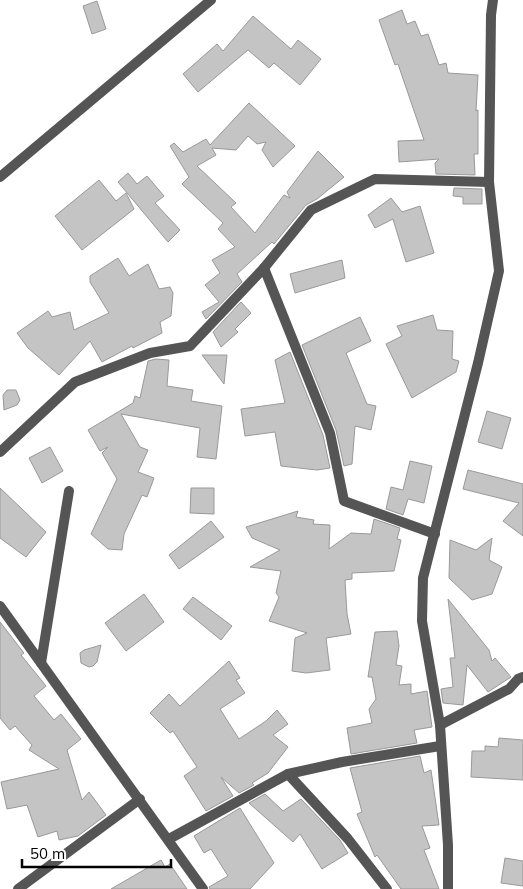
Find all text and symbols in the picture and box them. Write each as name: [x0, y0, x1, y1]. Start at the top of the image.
scale bar: [22, 836, 171, 868]
text: 50 m: [30, 844, 65, 863]

